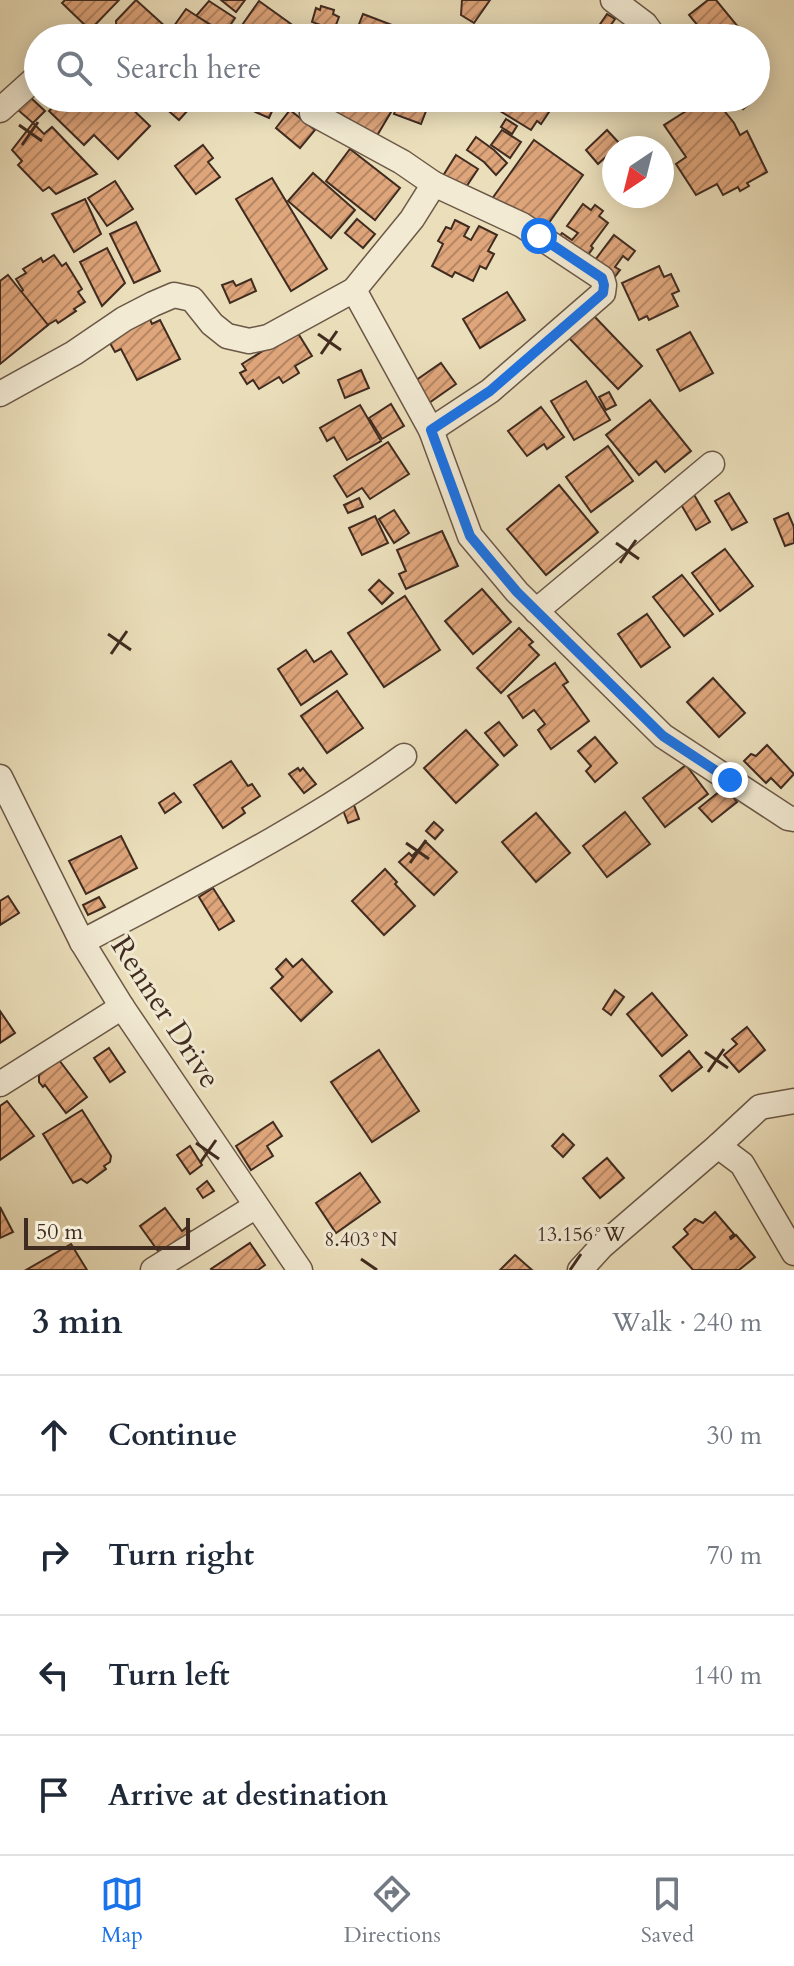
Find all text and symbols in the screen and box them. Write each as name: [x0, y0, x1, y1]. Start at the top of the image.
search box: [24, 24, 770, 112]
icon: search: [52, 46, 96, 90]
text: Search here: [116, 48, 261, 89]
north arrow: [602, 136, 674, 208]
route start: [521, 218, 557, 254]
route end: [712, 762, 748, 798]
street label: Renner Drive: [101, 928, 230, 1096]
scale bar: [24, 1214, 190, 1250]
text: 50 m: [36, 1217, 83, 1247]
text: 13.156°W: [537, 1221, 626, 1248]
text: 8.403°N: [324, 1226, 398, 1253]
text: 3 min: [32, 1299, 123, 1345]
text: Walk · 240 m: [612, 1305, 762, 1340]
icon: ahead: [32, 1413, 76, 1457]
text: Continue: [108, 1415, 237, 1456]
text: 30 m: [706, 1418, 762, 1453]
icon: right: [32, 1533, 76, 1577]
text: Turn right: [108, 1535, 254, 1576]
text: 70 m: [706, 1538, 762, 1573]
icon: left: [32, 1653, 76, 1697]
text: Turn left: [108, 1655, 230, 1696]
text: 140 m: [693, 1658, 762, 1693]
icon: arrive: [32, 1773, 76, 1817]
text: Arrive at destination: [108, 1775, 388, 1816]
tab: Map: [100, 1872, 144, 1950]
tab: Directions: [344, 1872, 441, 1950]
tab: Saved: [641, 1872, 694, 1950]

